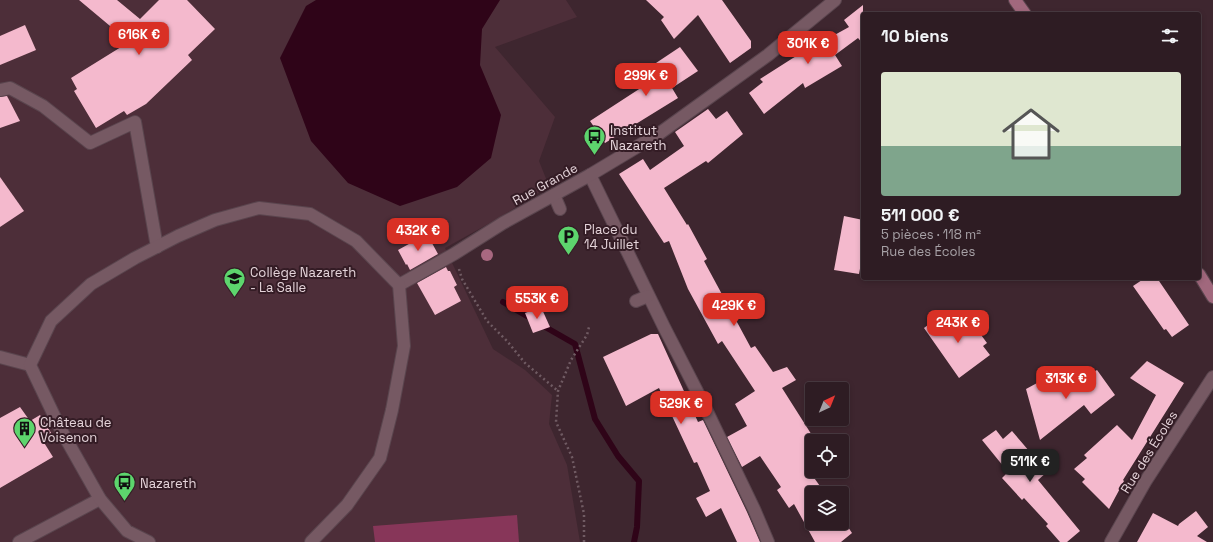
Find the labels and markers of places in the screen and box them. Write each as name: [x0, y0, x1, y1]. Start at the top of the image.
pin: 616K €: [106, 22, 172, 56]
pin: 301K €: [775, 31, 841, 65]
pin: 299K €: [613, 63, 679, 97]
place label: Institut Nazareth: [610, 122, 666, 154]
bus stop icon: Institut Nazareth: [581, 124, 607, 157]
pin: 432K €: [385, 218, 451, 252]
place label: Place du 14 Juillet: [584, 221, 639, 253]
parking icon: Place du 14 Juillet: [555, 223, 581, 256]
place label: Collège Nazareth - La Salle: [250, 264, 356, 296]
school or university icon: Collège Nazareth - La Salle: [222, 266, 248, 299]
pin: 553K €: [504, 286, 570, 320]
pin: 429K €: [701, 293, 767, 327]
pin: 243K €: [925, 310, 991, 344]
pin: 313K €: [1033, 366, 1099, 400]
pin: 529K €: [648, 391, 714, 425]
place label: Château de Voisenon: [40, 414, 112, 446]
building icon: Château de Voisenon: [11, 416, 37, 449]
pin: 511K €: [997, 449, 1063, 483]
bus stop icon: Nazareth: [112, 470, 138, 503]
place label: Nazareth: [140, 475, 196, 492]

